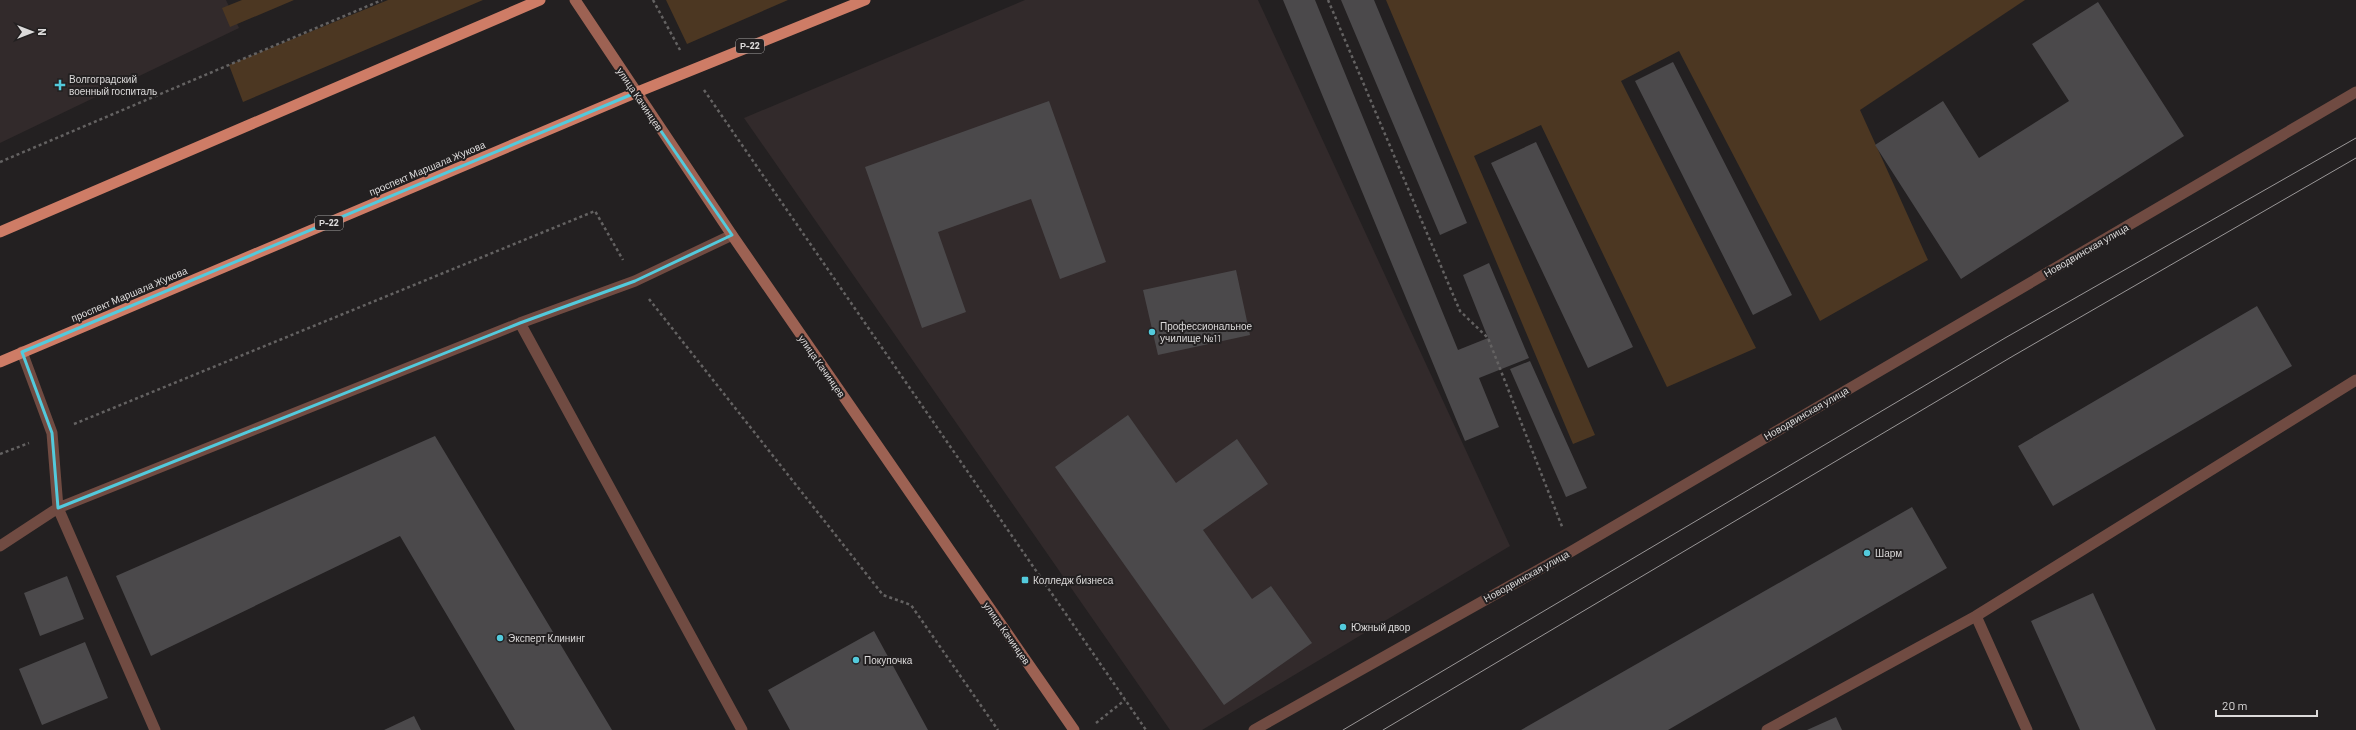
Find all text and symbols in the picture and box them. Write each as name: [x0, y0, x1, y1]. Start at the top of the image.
north arrow: [12, 12, 52, 52]
text: N: [36, 28, 49, 36]
road number: Р-22: [736, 39, 764, 53]
street label: улица Качинцев: [614, 65, 666, 133]
place label: Волгоградский военный госпиталь: [69, 73, 157, 97]
marker: Волгоградский военный госпиталь: [54, 79, 66, 91]
street label: проспект Маршала Жукова: [367, 138, 487, 198]
road number: Р-22: [315, 216, 343, 230]
street label: Новодвинская улица: [2042, 221, 2131, 279]
street label: проспект Маршала Жукова: [69, 264, 189, 324]
place label: Профессиональное училище №11: [1160, 320, 1252, 344]
marker: Профессиональное училище №11: [1147, 327, 1157, 337]
street label: улица Качинцев: [796, 332, 848, 400]
street label: Новодвинская улица: [1762, 384, 1851, 442]
street label: Новодвинская улица: [1481, 547, 1571, 604]
place label: Шарм: [1875, 547, 1902, 559]
marker: Шарм: [1862, 548, 1872, 558]
place label: Колледж бизнеса: [1033, 574, 1114, 586]
marker: Колледж бизнеса: [1020, 575, 1030, 585]
street label: улица Качинцев: [981, 599, 1033, 667]
place label: Южный двор: [1351, 621, 1411, 633]
marker: Южный двор: [1338, 622, 1348, 632]
place label: Эксперт Клининг: [508, 632, 585, 644]
marker: Эксперт Клининг: [495, 633, 505, 643]
place label: Покупочка: [864, 654, 913, 666]
marker: Покупочка: [851, 655, 861, 665]
scale bar: [2216, 692, 2317, 718]
text: 20 m: [2222, 698, 2248, 712]

